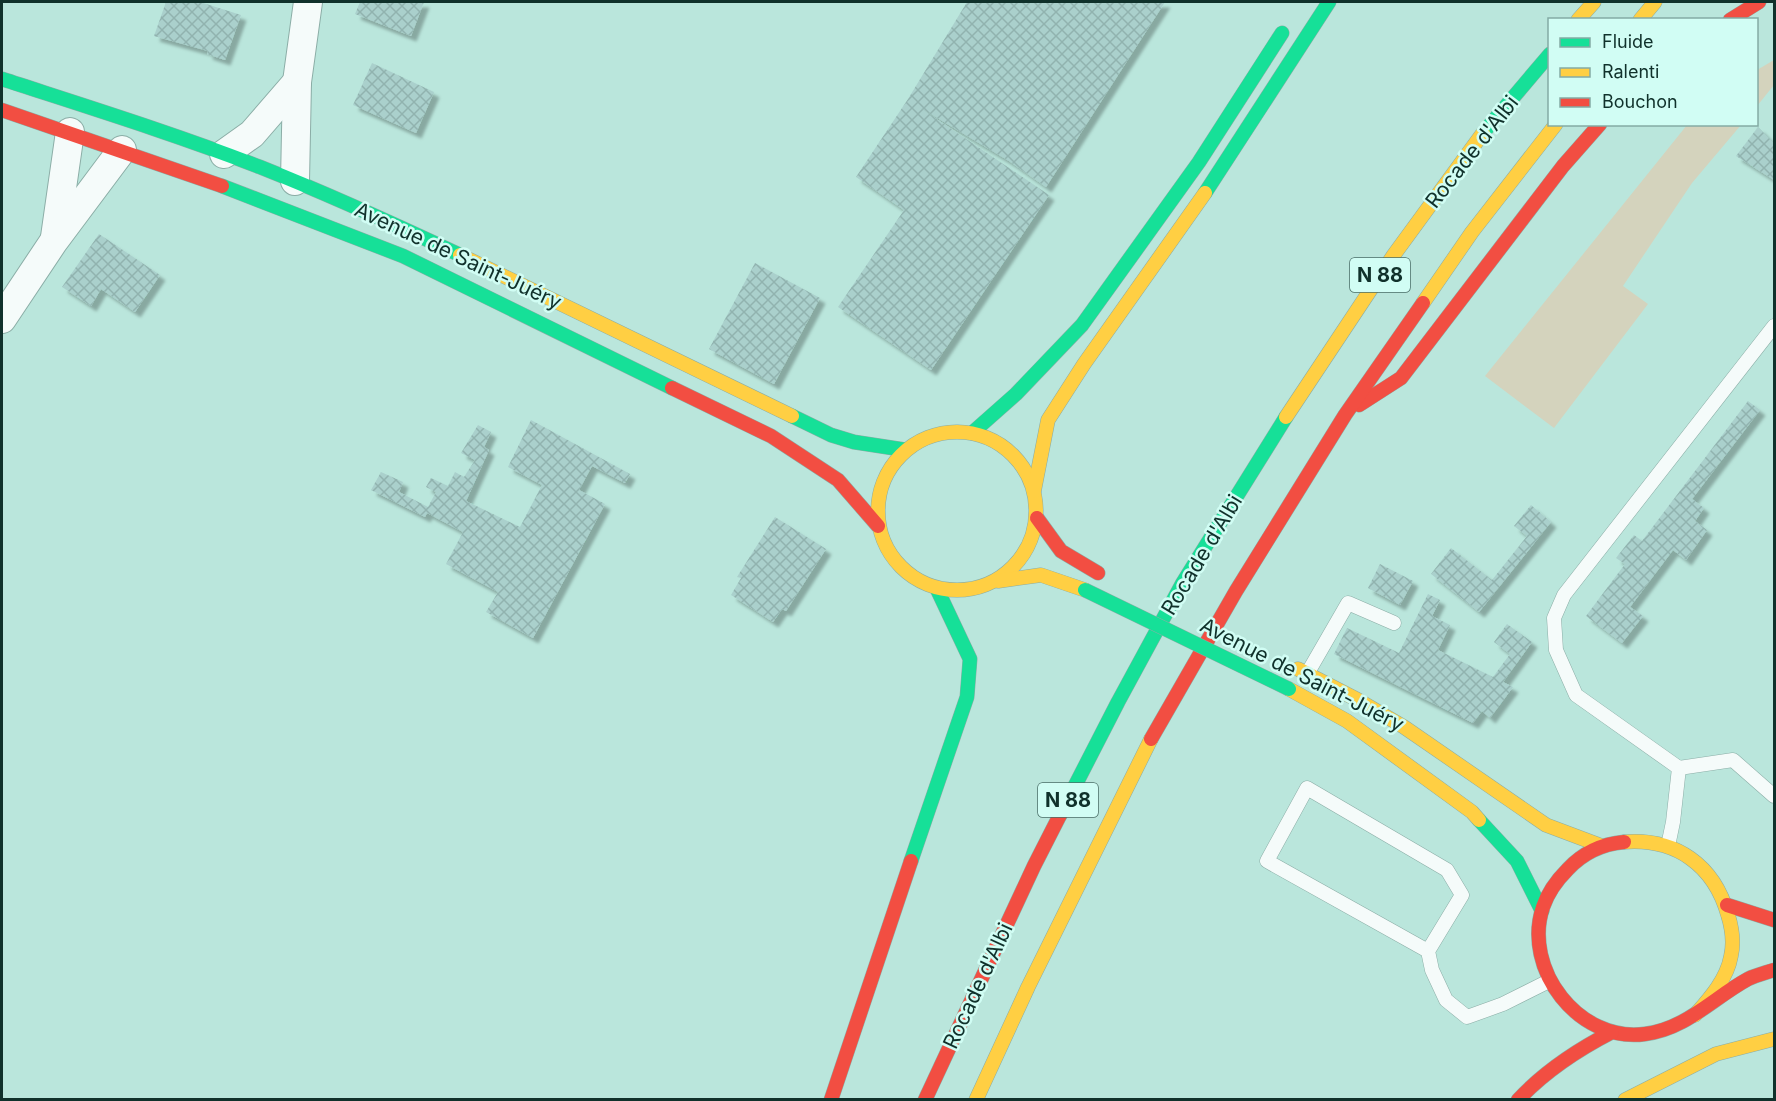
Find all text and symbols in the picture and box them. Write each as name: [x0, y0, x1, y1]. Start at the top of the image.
legend: [1548, 18, 1758, 126]
text: Fluide: [1602, 31, 1654, 52]
text: Ralenti: [1602, 61, 1659, 82]
street label: Rocade d'Albi: [1420, 90, 1523, 213]
text: Bouchon: [1602, 91, 1678, 112]
street label: Avenue de Saint-Juéry: [351, 197, 566, 315]
road number: N 88: [1350, 258, 1410, 292]
street label: Rocade d'Albi: [1156, 490, 1247, 619]
street label: Avenue de Saint-Juéry: [1196, 612, 1408, 737]
road number: N 88: [1038, 783, 1098, 817]
street label: Rocade d'Albi: [938, 919, 1018, 1053]

